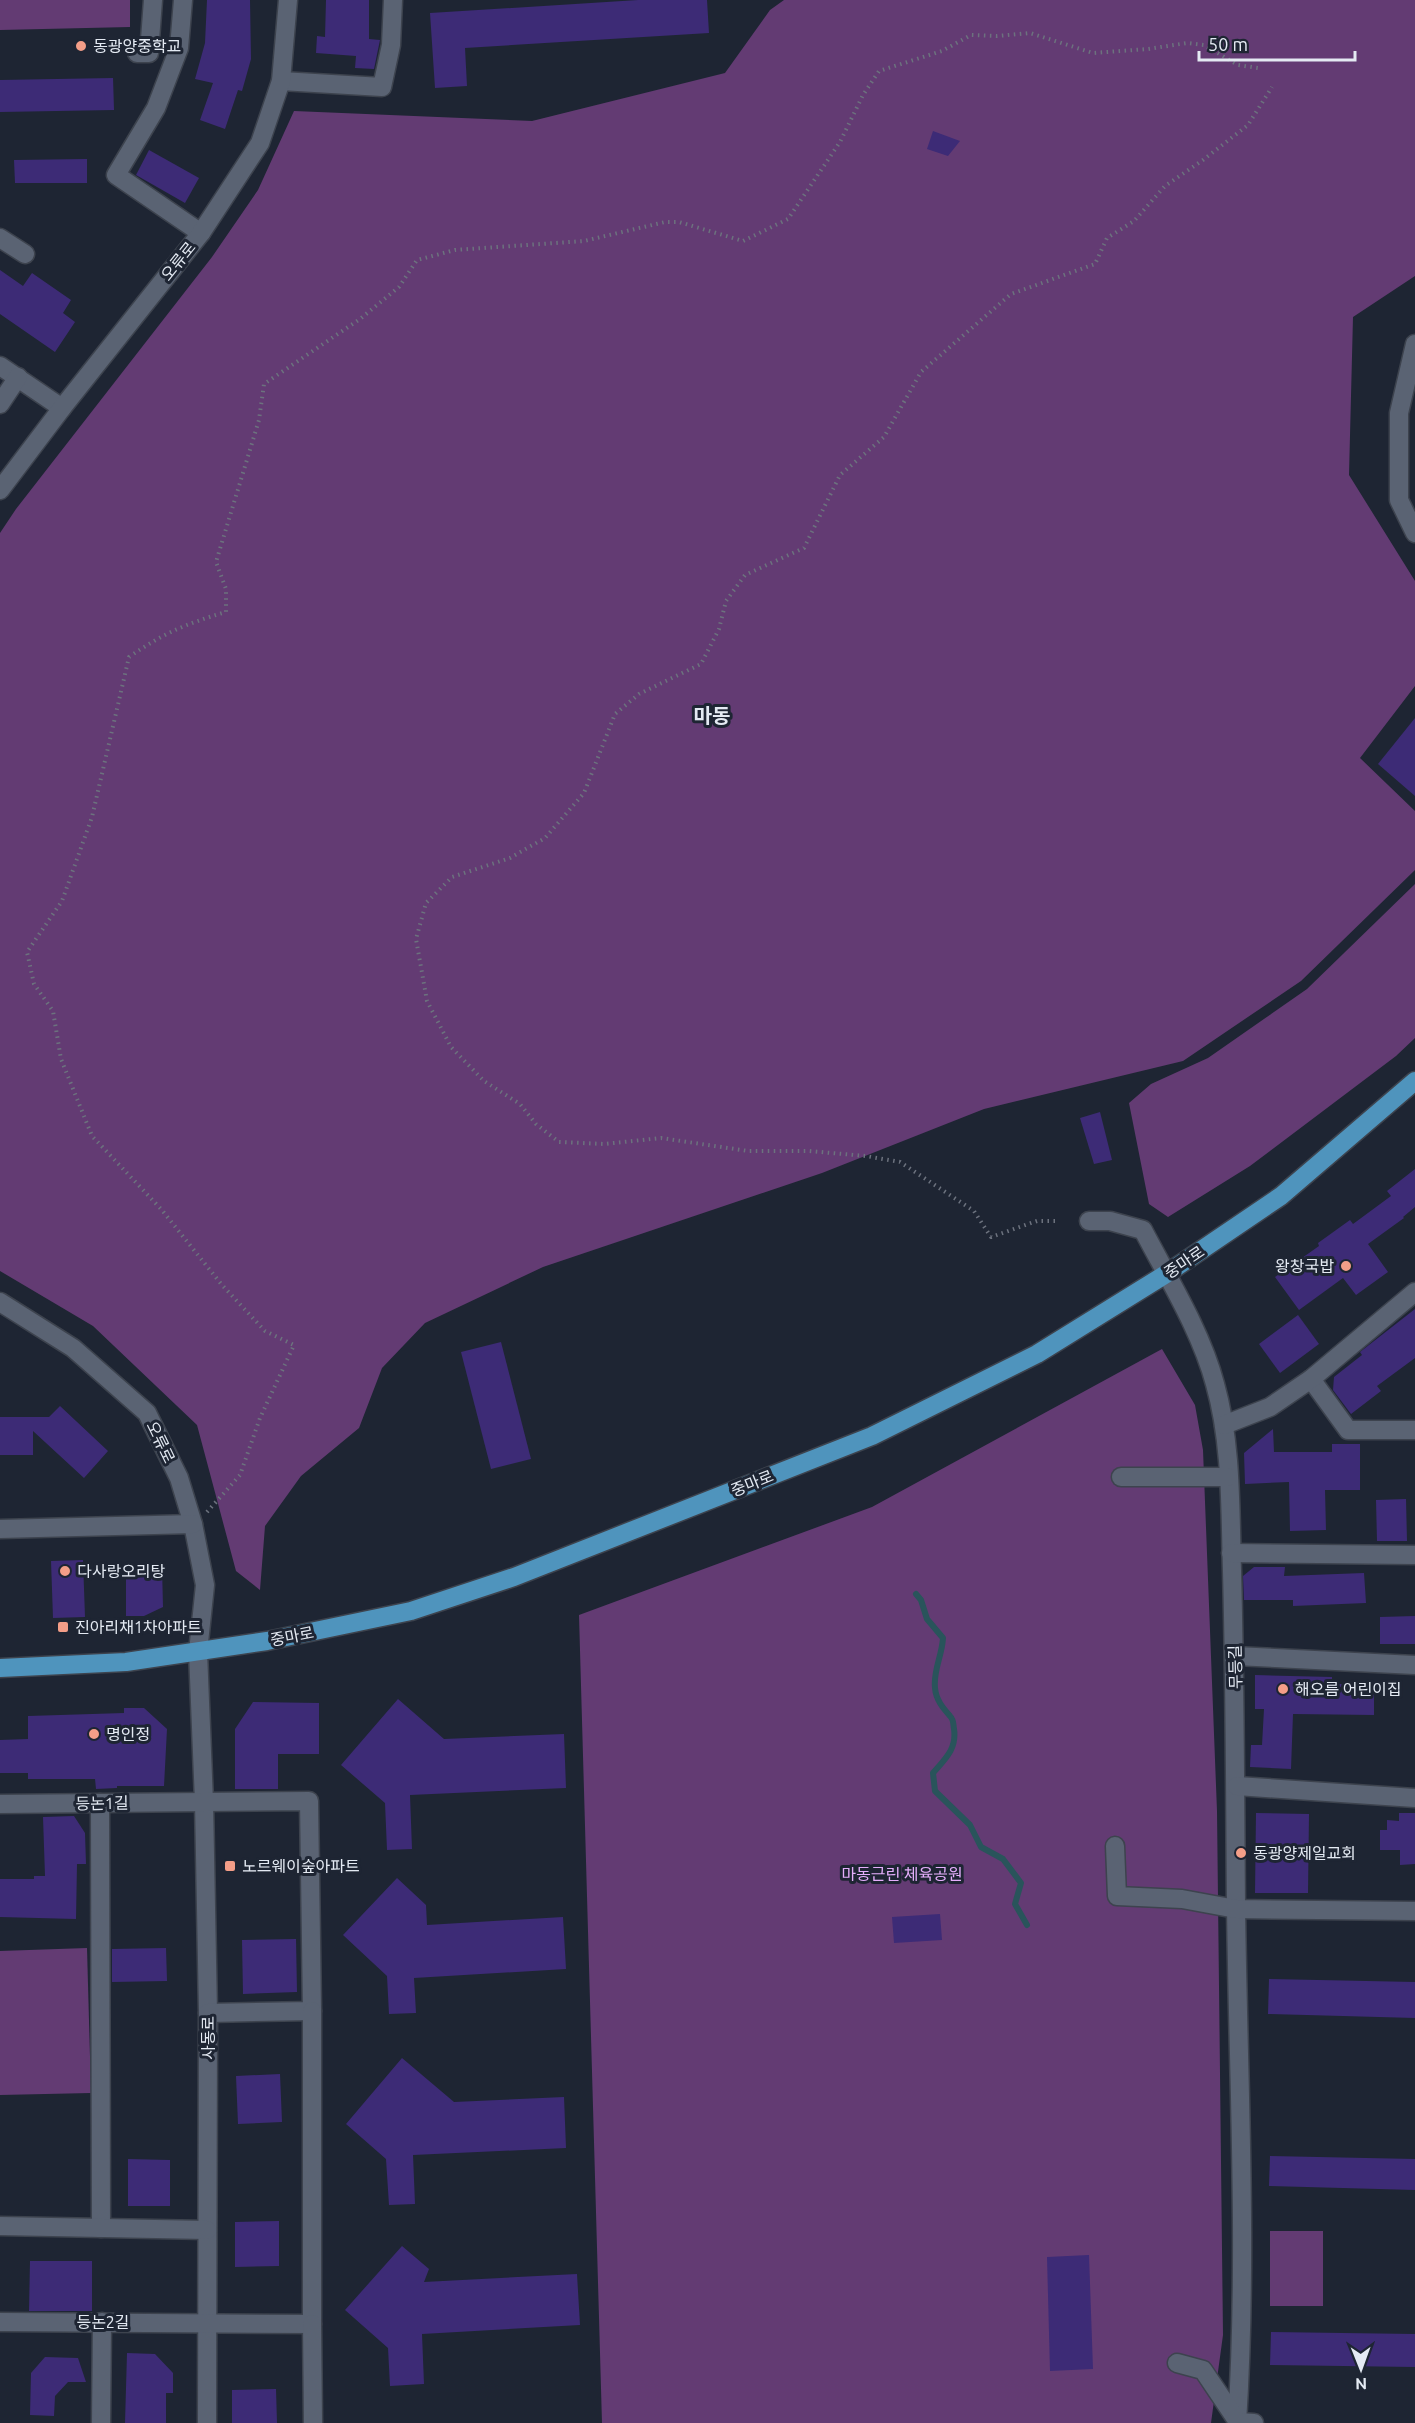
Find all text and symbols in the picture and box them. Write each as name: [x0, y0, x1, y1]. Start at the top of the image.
scale bar: [1199, 24, 1355, 62]
text: 50 m: [1208, 34, 1248, 54]
place label: 동광양중학교: [93, 37, 181, 55]
marker: 동광양중학교: [74, 39, 88, 53]
street label: 오류로: [157, 238, 199, 284]
district label: 마동: [694, 704, 730, 727]
street label: 중마로: [1161, 1242, 1208, 1282]
place label: 왕창국밥: [1275, 1257, 1334, 1275]
marker: 왕창국밥: [1339, 1259, 1353, 1273]
street label: 오류로: [143, 1418, 179, 1466]
street label: 중마로: [728, 1466, 776, 1500]
place label: 다사랑오리탕: [77, 1562, 166, 1580]
marker: 다사랑오리탕: [58, 1564, 72, 1578]
place label: 진아리채1차아파트: [75, 1618, 202, 1636]
marker: 진아리채1차아파트: [56, 1620, 70, 1634]
street label: 중마로: [269, 1623, 316, 1649]
street label: 무등길: [1226, 1645, 1244, 1689]
place label: 해오름 어린이집: [1295, 1680, 1402, 1698]
marker: 해오름 어린이집: [1276, 1682, 1290, 1696]
place label: 명인정: [106, 1725, 150, 1743]
marker: 명인정: [87, 1727, 101, 1741]
street label: 등논1길: [75, 1794, 129, 1812]
place label: 동광양제일교회: [1253, 1844, 1356, 1862]
marker: 동광양제일교회: [1234, 1846, 1248, 1860]
place label: 노르웨이숲아파트: [242, 1857, 360, 1875]
marker: 노르웨이숲아파트: [223, 1859, 237, 1873]
park label: 마동근린 체육공원: [841, 1865, 963, 1883]
street label: 사동로: [199, 2016, 217, 2060]
street label: 등논2길: [76, 2313, 130, 2331]
north arrow: [1331, 2339, 1391, 2399]
text: N: [1355, 2375, 1367, 2393]

